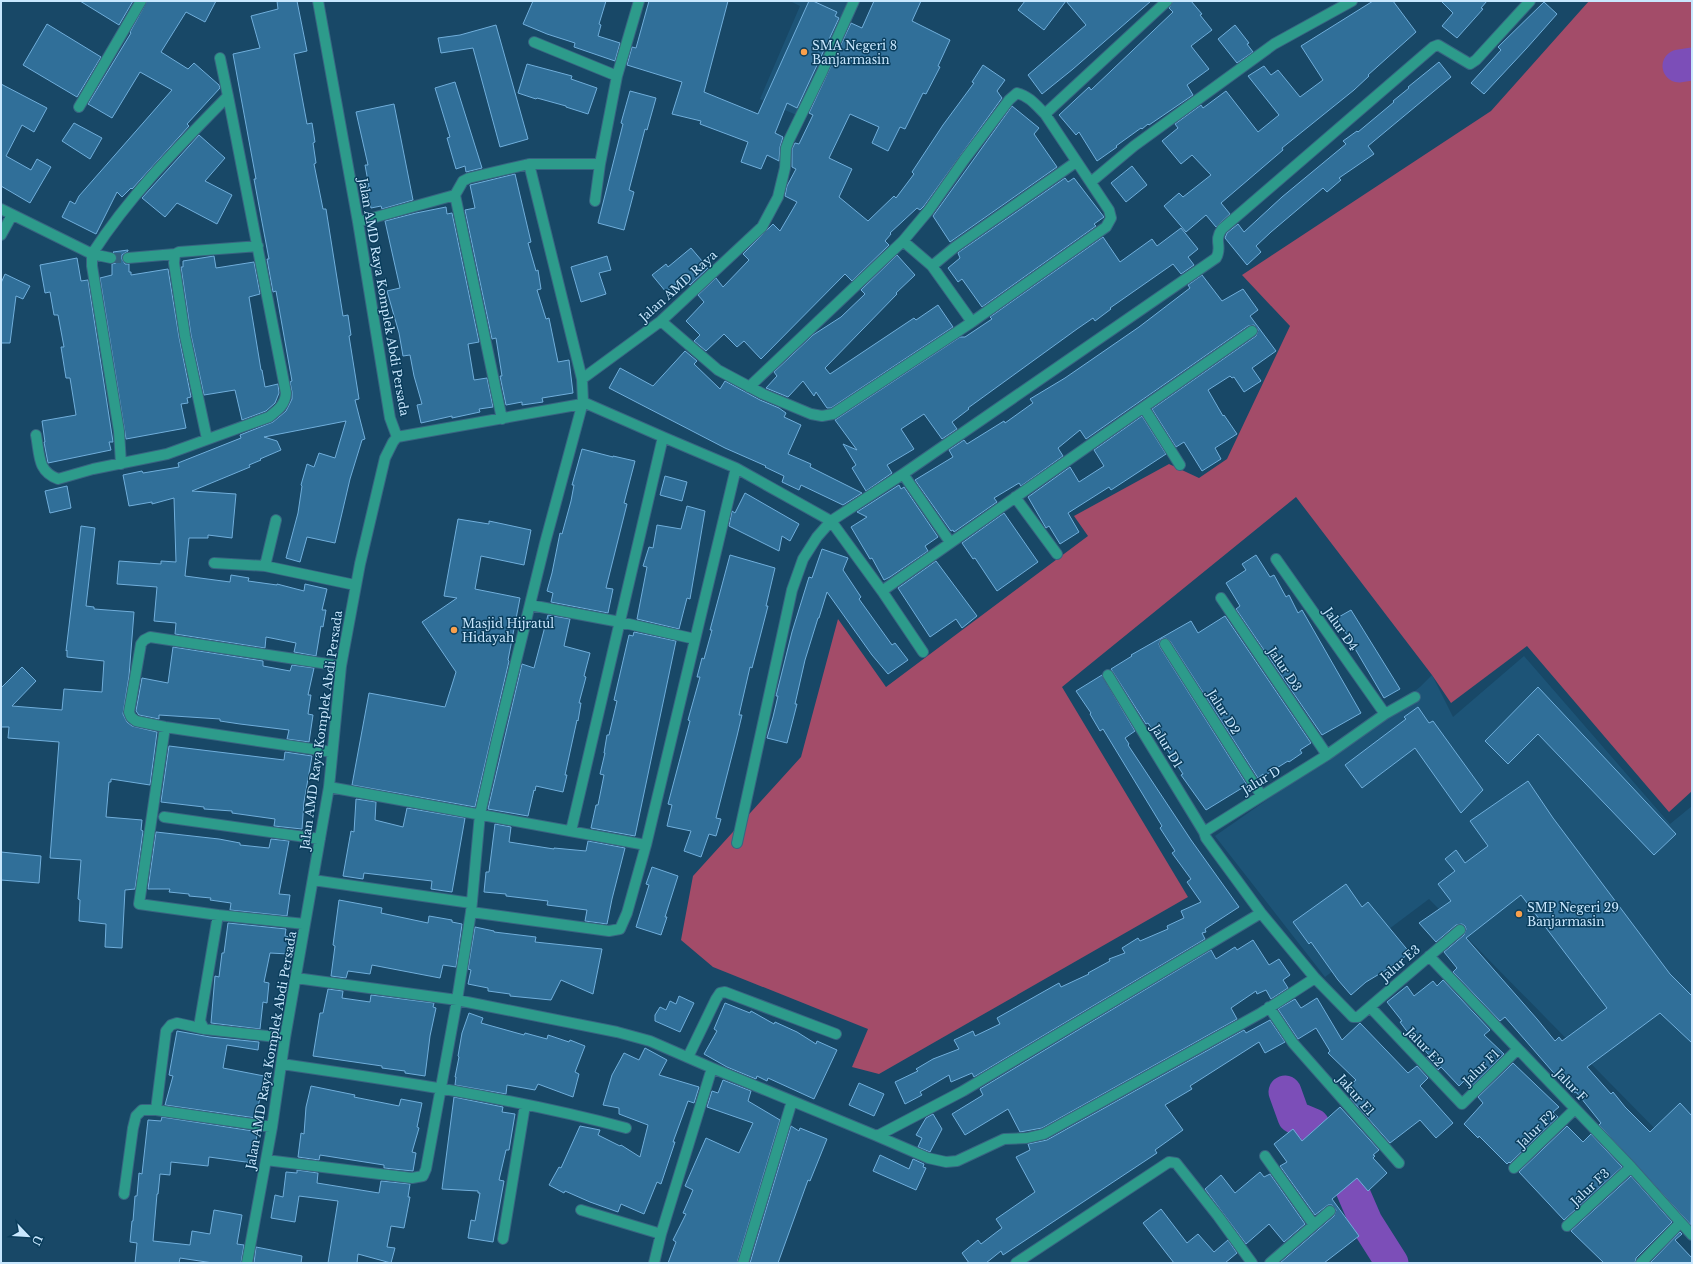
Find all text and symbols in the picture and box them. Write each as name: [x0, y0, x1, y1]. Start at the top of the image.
place label: SMA Negeri 8 Banjarmasin: [812, 38, 897, 67]
marker: SMA Negeri 8 Banjarmasin: [799, 47, 809, 57]
street label: Jalan AMD Raya Komplek Abdi Persada: [355, 175, 412, 418]
street label: Jalan AMD Raya: [635, 247, 720, 326]
street label: Jalur D4: [1320, 603, 1361, 654]
street label: Jalan AMD Raya Komplek Abdi Persada: [296, 609, 345, 853]
place label: Masjid Hijratul Hidayah: [462, 616, 554, 645]
marker: Masjid Hijratul Hidayah: [449, 625, 459, 635]
street label: Jalur D3: [1264, 643, 1305, 694]
street label: Jalur D2: [1203, 685, 1244, 737]
street label: Jalur D1: [1147, 720, 1186, 770]
street label: Jalur D: [1237, 763, 1283, 798]
place label: SMP Negeri 29 Banjarmasin: [1527, 900, 1619, 929]
marker: SMP Negeri 29 Banjarmasin: [1514, 909, 1524, 919]
street label: Jalan AMD Raya Komplek Abdi Persada: [242, 929, 299, 1172]
street label: Jalur E3: [1375, 942, 1423, 986]
street label: Jalur E2: [1402, 1023, 1447, 1070]
street label: Jalur F1: [1458, 1046, 1502, 1089]
street label: Jalur F: [1550, 1064, 1590, 1105]
street label: Jakur E1: [1333, 1070, 1378, 1119]
street label: Jalur F2: [1512, 1107, 1558, 1152]
street label: Jalur F3: [1566, 1165, 1612, 1210]
north arrow: [8, 1216, 48, 1256]
text: U: [29, 1233, 45, 1248]

